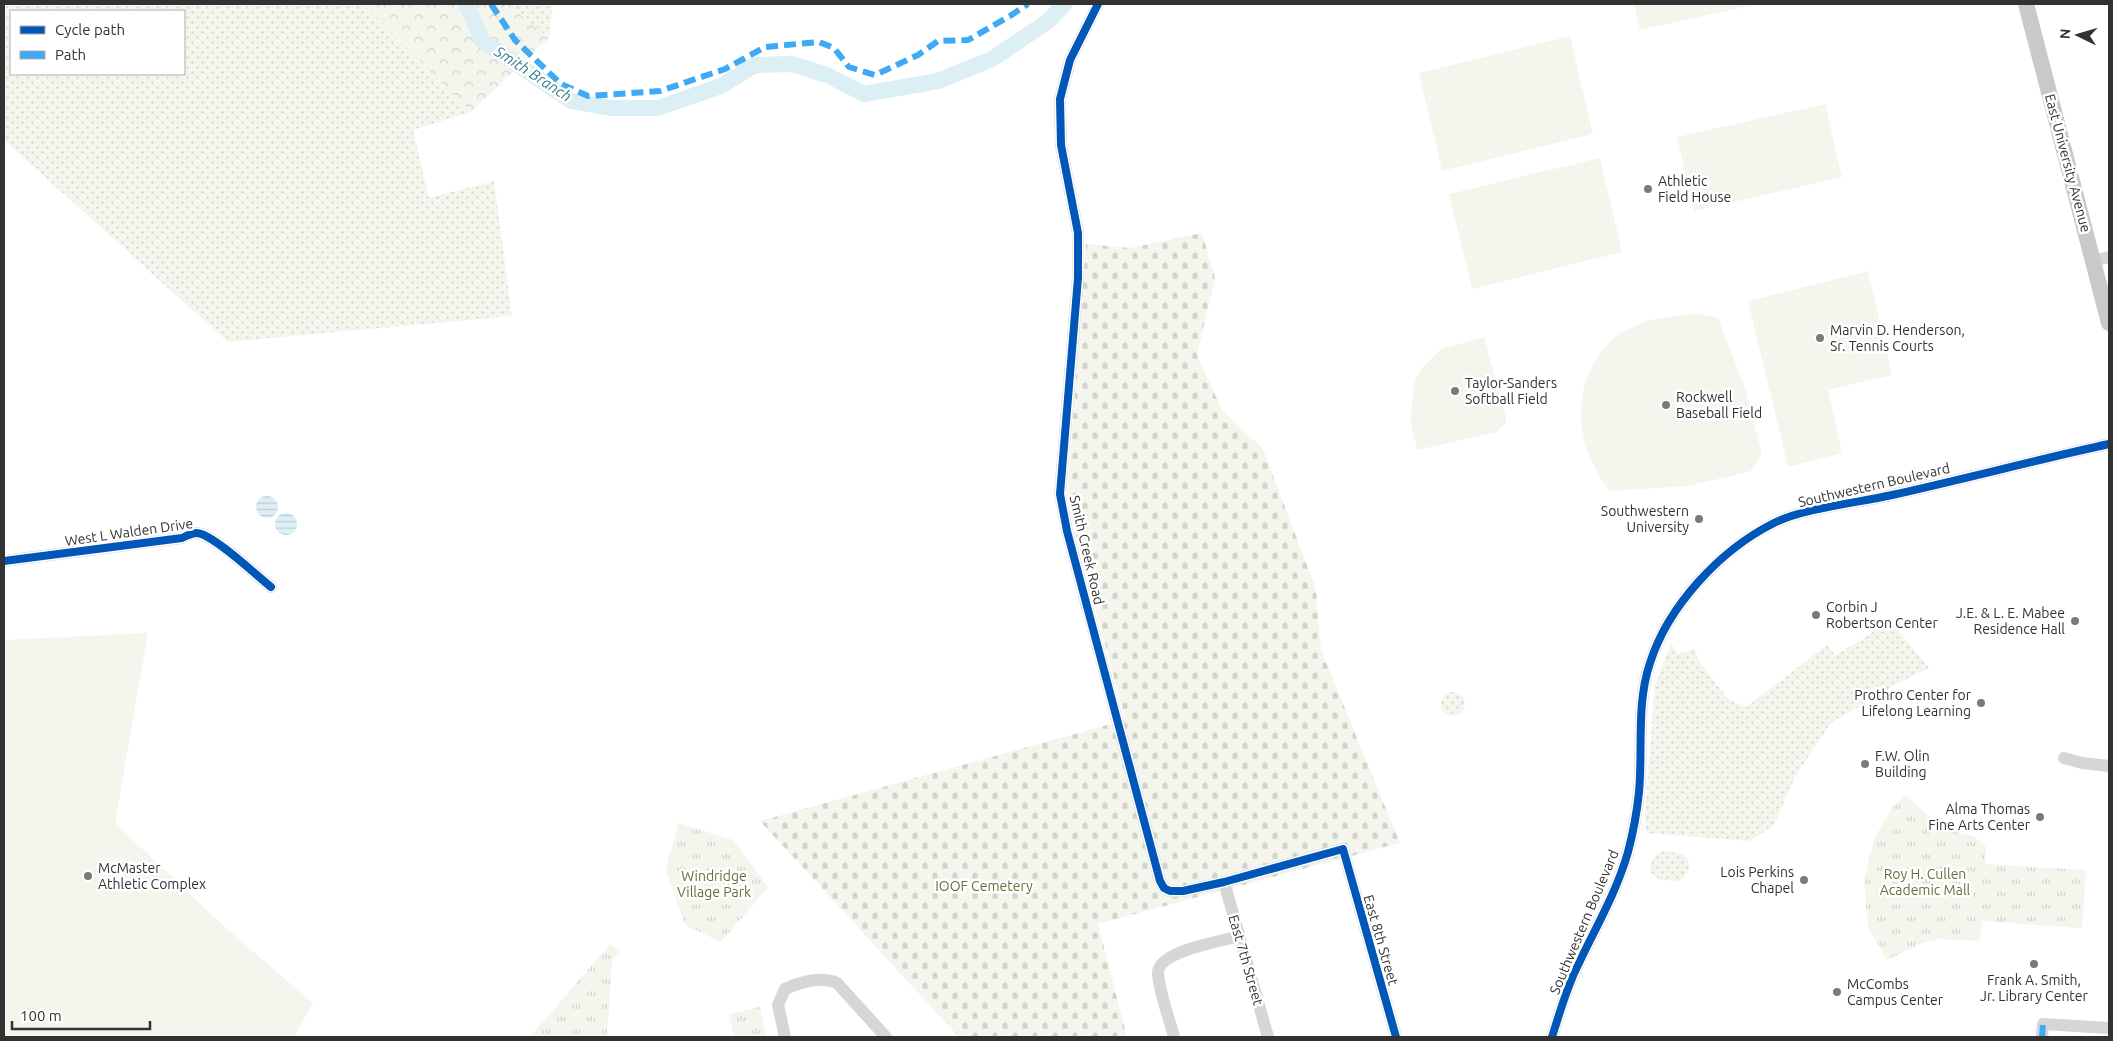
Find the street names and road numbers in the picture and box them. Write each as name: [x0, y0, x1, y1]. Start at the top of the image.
street label: East University Avenue: [2042, 92, 2094, 234]
street label: Southwestern Boulevard: [1797, 460, 1951, 510]
street label: Smith Creek Road: [1067, 494, 1107, 606]
street label: West L Walden Drive: [64, 515, 194, 549]
street label: Southwestern Boulevard: [1546, 847, 1622, 997]
street label: East 8th Street: [1360, 893, 1402, 988]
street label: East 7th Street: [1225, 913, 1267, 1008]

